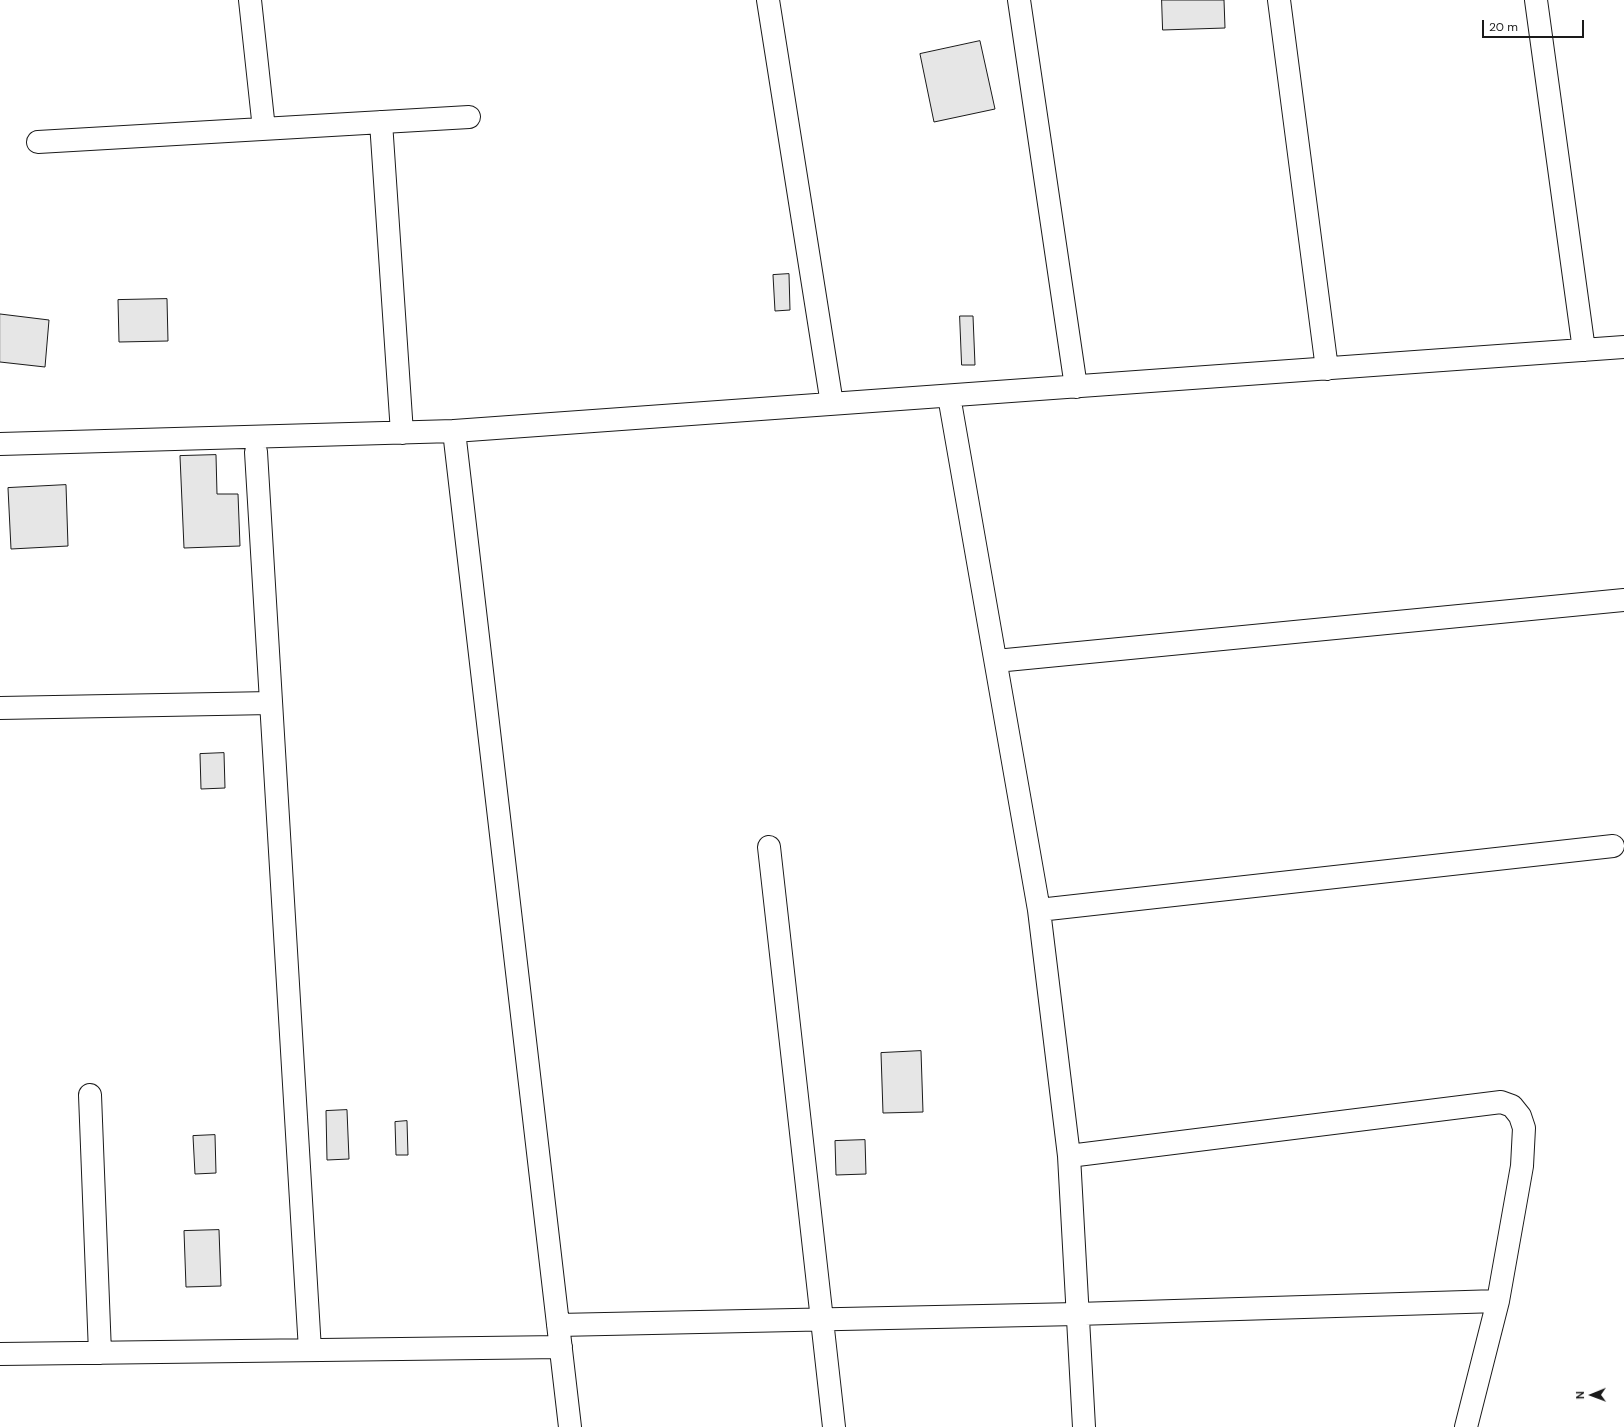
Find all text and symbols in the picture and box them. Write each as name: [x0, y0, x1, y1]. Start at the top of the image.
scale bar: [1484, 12, 1586, 38]
text: 20 m: [1489, 19, 1518, 35]
north arrow: [1572, 1375, 1612, 1415]
text: N: [1573, 1391, 1587, 1399]

